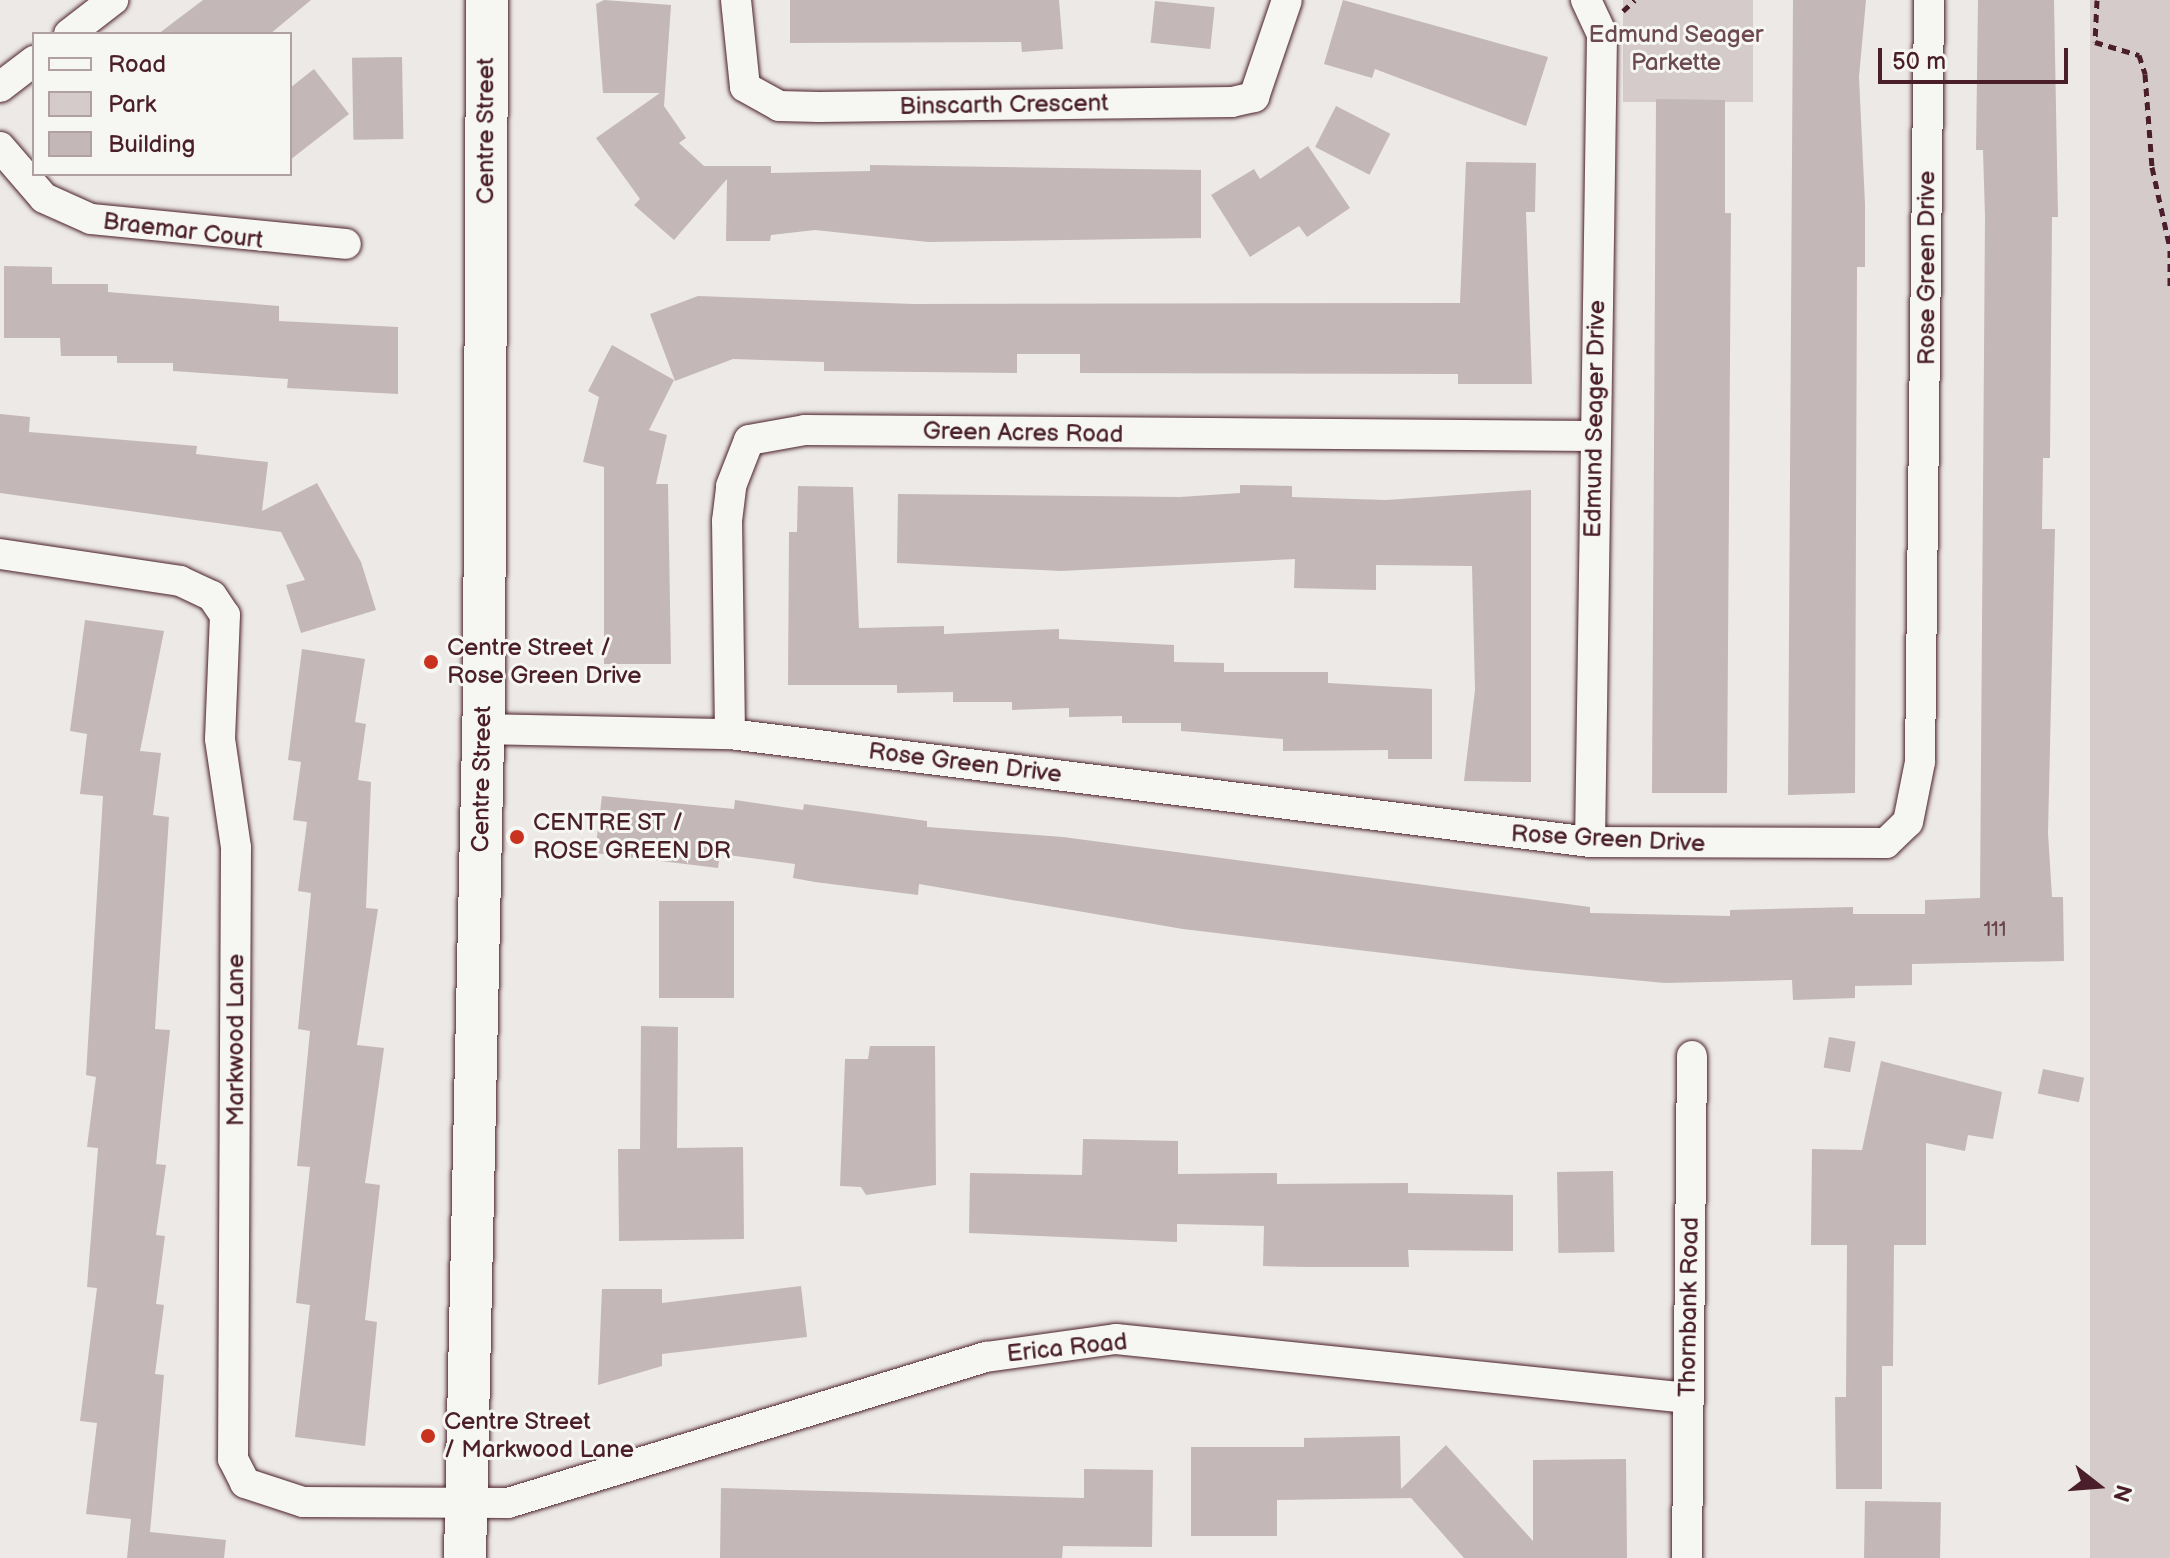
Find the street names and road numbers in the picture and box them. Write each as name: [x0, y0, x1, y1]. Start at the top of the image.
street label: Centre Street: [472, 58, 500, 204]
street label: Binscarth Crescent: [899, 89, 1109, 121]
street label: Rose Green Drive: [1913, 171, 1941, 365]
street label: Braemar Court: [101, 207, 265, 255]
street label: Edmund Seager Drive: [1579, 300, 1611, 538]
street label: Green Acres Road: [923, 417, 1123, 449]
street label: Centre Street: [466, 705, 498, 853]
street label: Rose Green Drive: [867, 737, 1063, 789]
street label: Rose Green Drive: [1510, 820, 1706, 858]
street label: Markwood Lane: [222, 954, 250, 1126]
street label: Thornbank Road: [1673, 1217, 1705, 1397]
street label: Erica Road: [1005, 1327, 1129, 1369]

